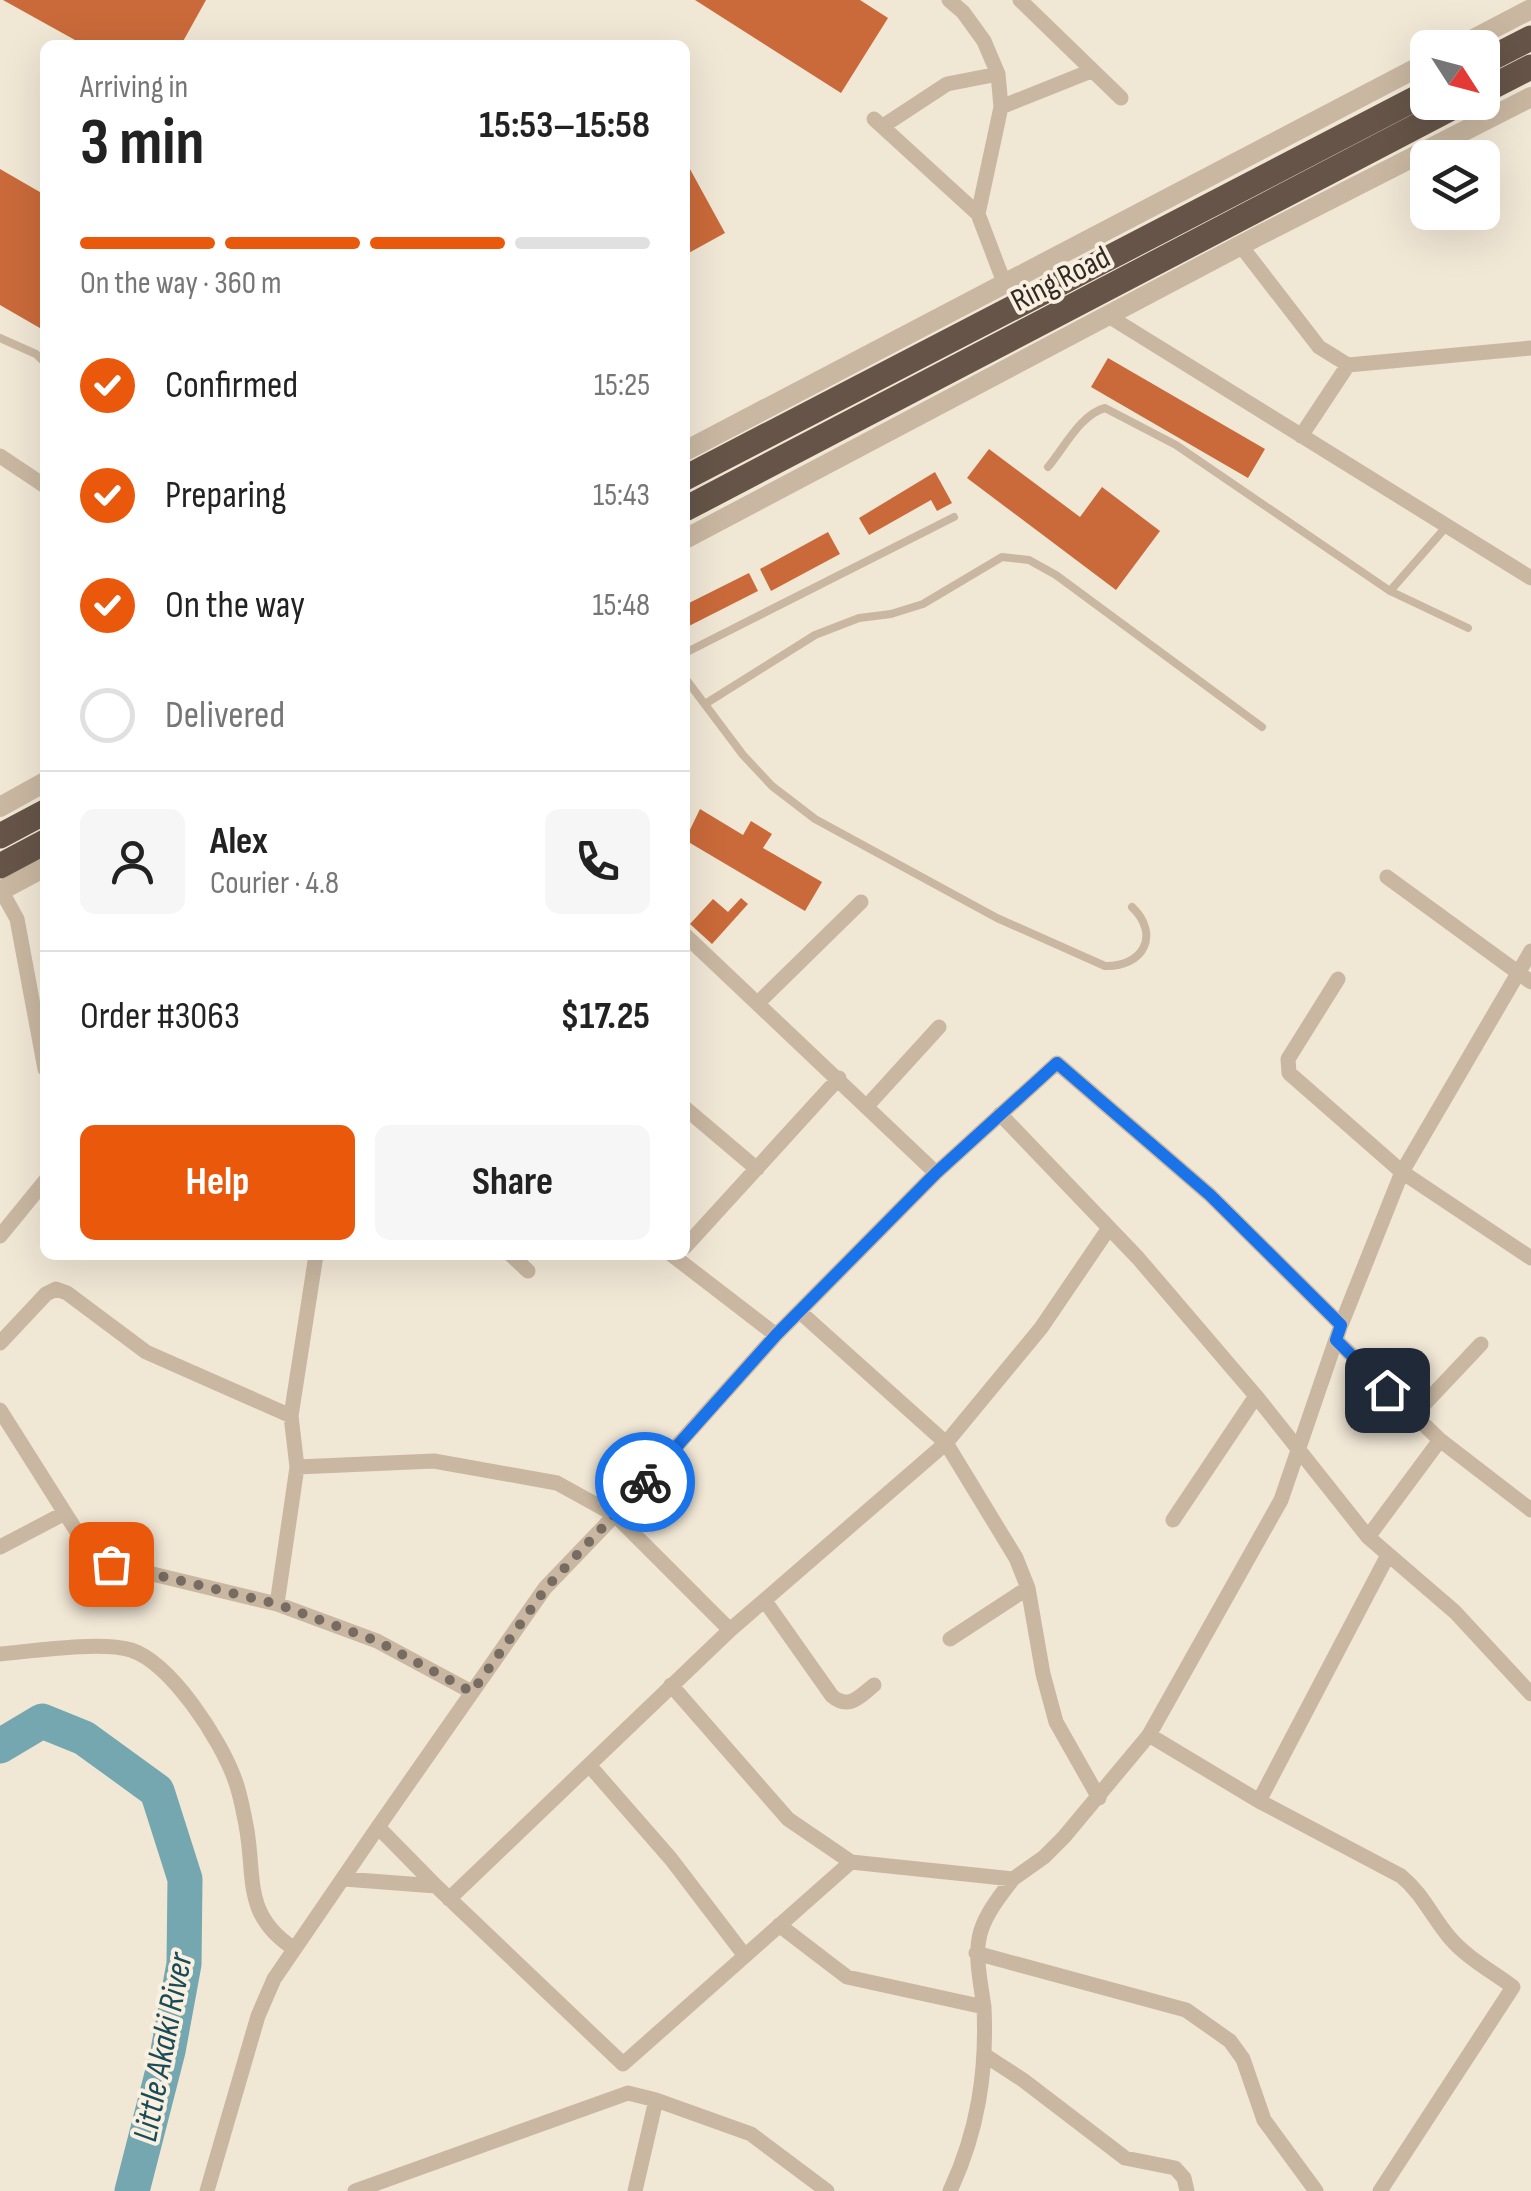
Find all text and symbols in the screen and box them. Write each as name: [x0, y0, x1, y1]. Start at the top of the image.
north arrow: [1410, 30, 1500, 120]
map controls: [1410, 30, 1500, 230]
text: Arriving in: [80, 68, 188, 107]
text: 15:53–15:58: [479, 103, 650, 148]
text: 3 min: [80, 105, 204, 183]
button: layers: [1410, 140, 1500, 230]
street label: Ring Road: [1005, 238, 1117, 321]
text: On the way · 360 m: [80, 264, 282, 303]
icon: check: [80, 358, 135, 413]
text: Confirmed: [165, 363, 298, 408]
text: 15:25: [594, 366, 650, 405]
icon: check: [80, 468, 135, 523]
text: Preparing: [165, 473, 286, 518]
text: 15:43: [593, 476, 650, 515]
icon: check: [80, 578, 135, 633]
text: On the way: [165, 583, 305, 628]
text: 15:48: [592, 586, 650, 625]
text: Delivered: [165, 693, 285, 738]
button: person: [80, 809, 185, 914]
button: phone: [545, 809, 650, 914]
text: Alex: [210, 819, 268, 864]
text: Courier · 4.8: [210, 864, 339, 903]
text: Order #3063: [80, 994, 240, 1039]
text: $17.25: [560, 994, 650, 1039]
button: Help: [80, 1125, 355, 1240]
button: Share: [375, 1125, 650, 1240]
pin: [1345, 1348, 1430, 1433]
icon: home: [1360, 1363, 1415, 1418]
courier: [595, 1432, 695, 1532]
icon: bike: [618, 1455, 673, 1510]
pin: [69, 1522, 154, 1607]
icon: bag: [84, 1537, 139, 1592]
water label: Little Akaki River: [124, 1948, 203, 2145]

